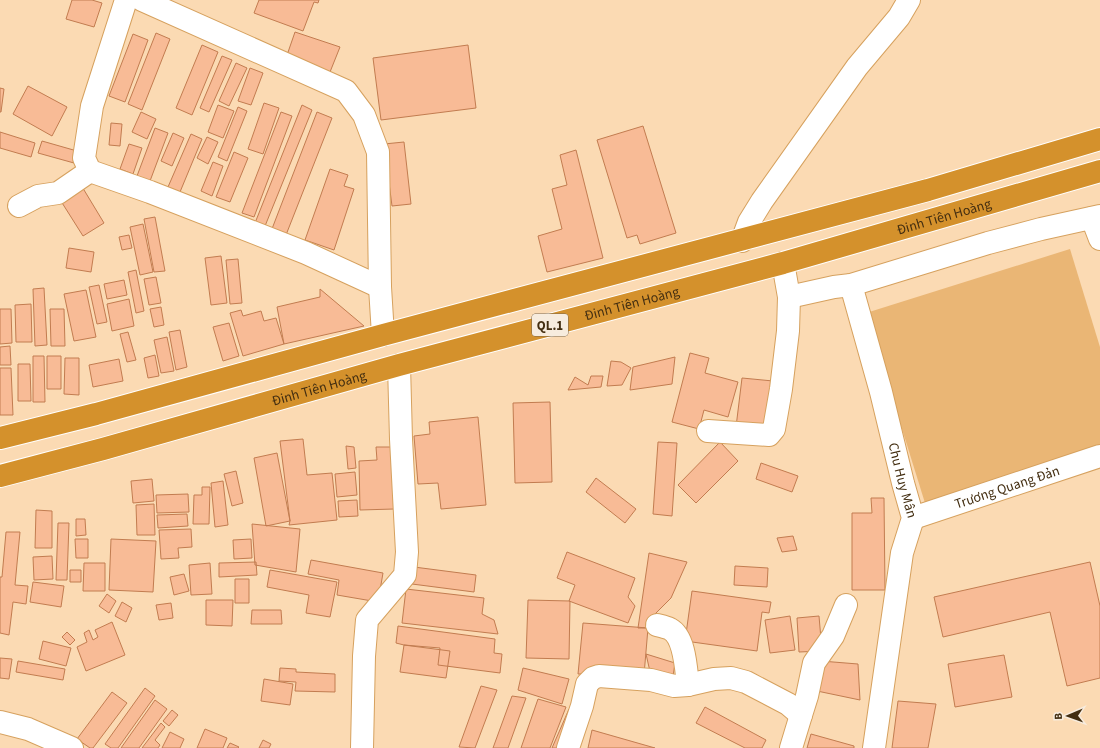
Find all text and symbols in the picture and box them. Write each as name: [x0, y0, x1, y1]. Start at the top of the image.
street label: Đinh Tiên Hoàng: [895, 194, 994, 240]
street label: Đinh Tiên Hoàng: [582, 282, 682, 326]
road number: QL.1: [532, 314, 568, 336]
street label: Đinh Tiên Hoàng: [270, 366, 369, 412]
street label: Chu Huy Mân: [883, 441, 921, 520]
street label: Trương Quang Đản: [952, 461, 1062, 515]
north arrow: [1048, 696, 1088, 736]
text: B: [1051, 712, 1066, 720]

